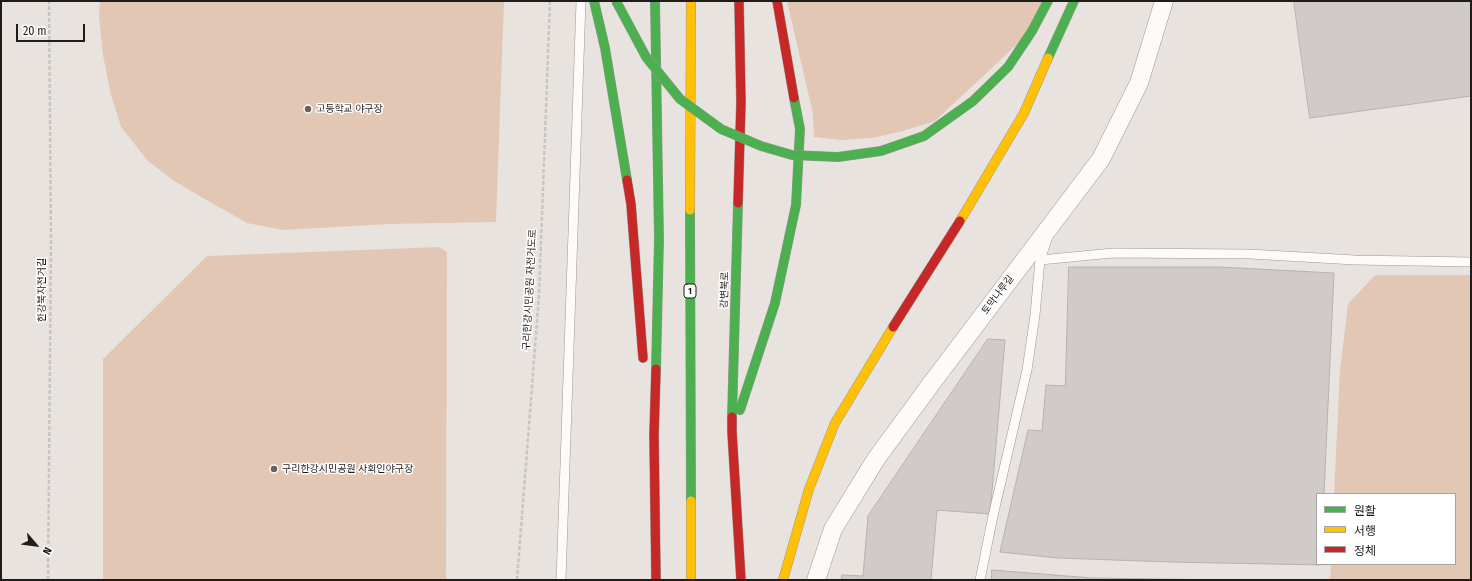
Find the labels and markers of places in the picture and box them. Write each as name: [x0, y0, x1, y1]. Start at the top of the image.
place label: 고등학교 야구장: [316, 103, 383, 115]
marker: 고등학교 야구장: [303, 104, 313, 114]
place label: 구리한강시민공원 사회인야구장: [282, 463, 413, 475]
marker: 구리한강시민공원 사회인야구장: [269, 464, 279, 474]

